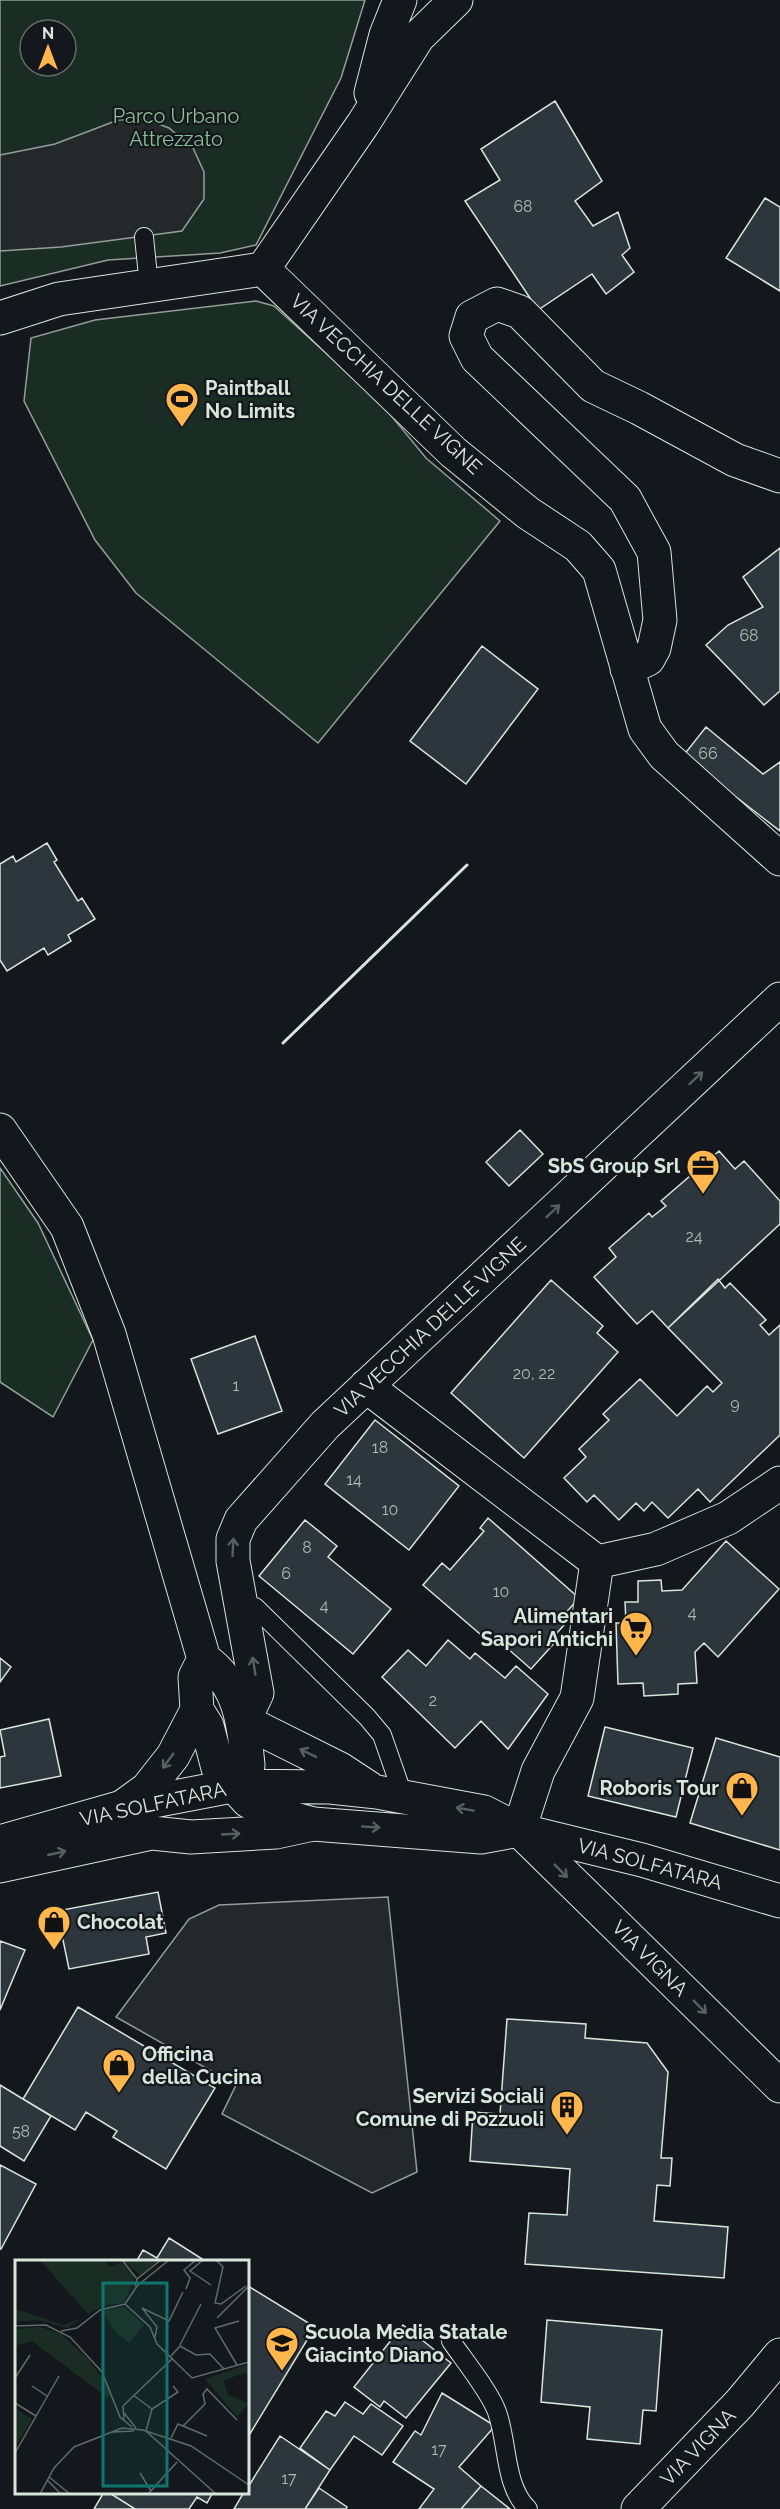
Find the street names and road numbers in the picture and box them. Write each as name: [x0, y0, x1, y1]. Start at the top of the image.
street label: VIA VECCHIA DELLE VIGNE: [285, 289, 487, 479]
street label: VIA VECCHIA DELLE VIGNE: [329, 1232, 531, 1422]
street label: VIA SOLFATARA: [78, 1777, 229, 1831]
street label: VIA SOLFATARA: [575, 1833, 725, 1895]
street label: VIA VIGNA: [607, 1915, 693, 2001]
street label: VIA VIGNA: [655, 2403, 741, 2490]

